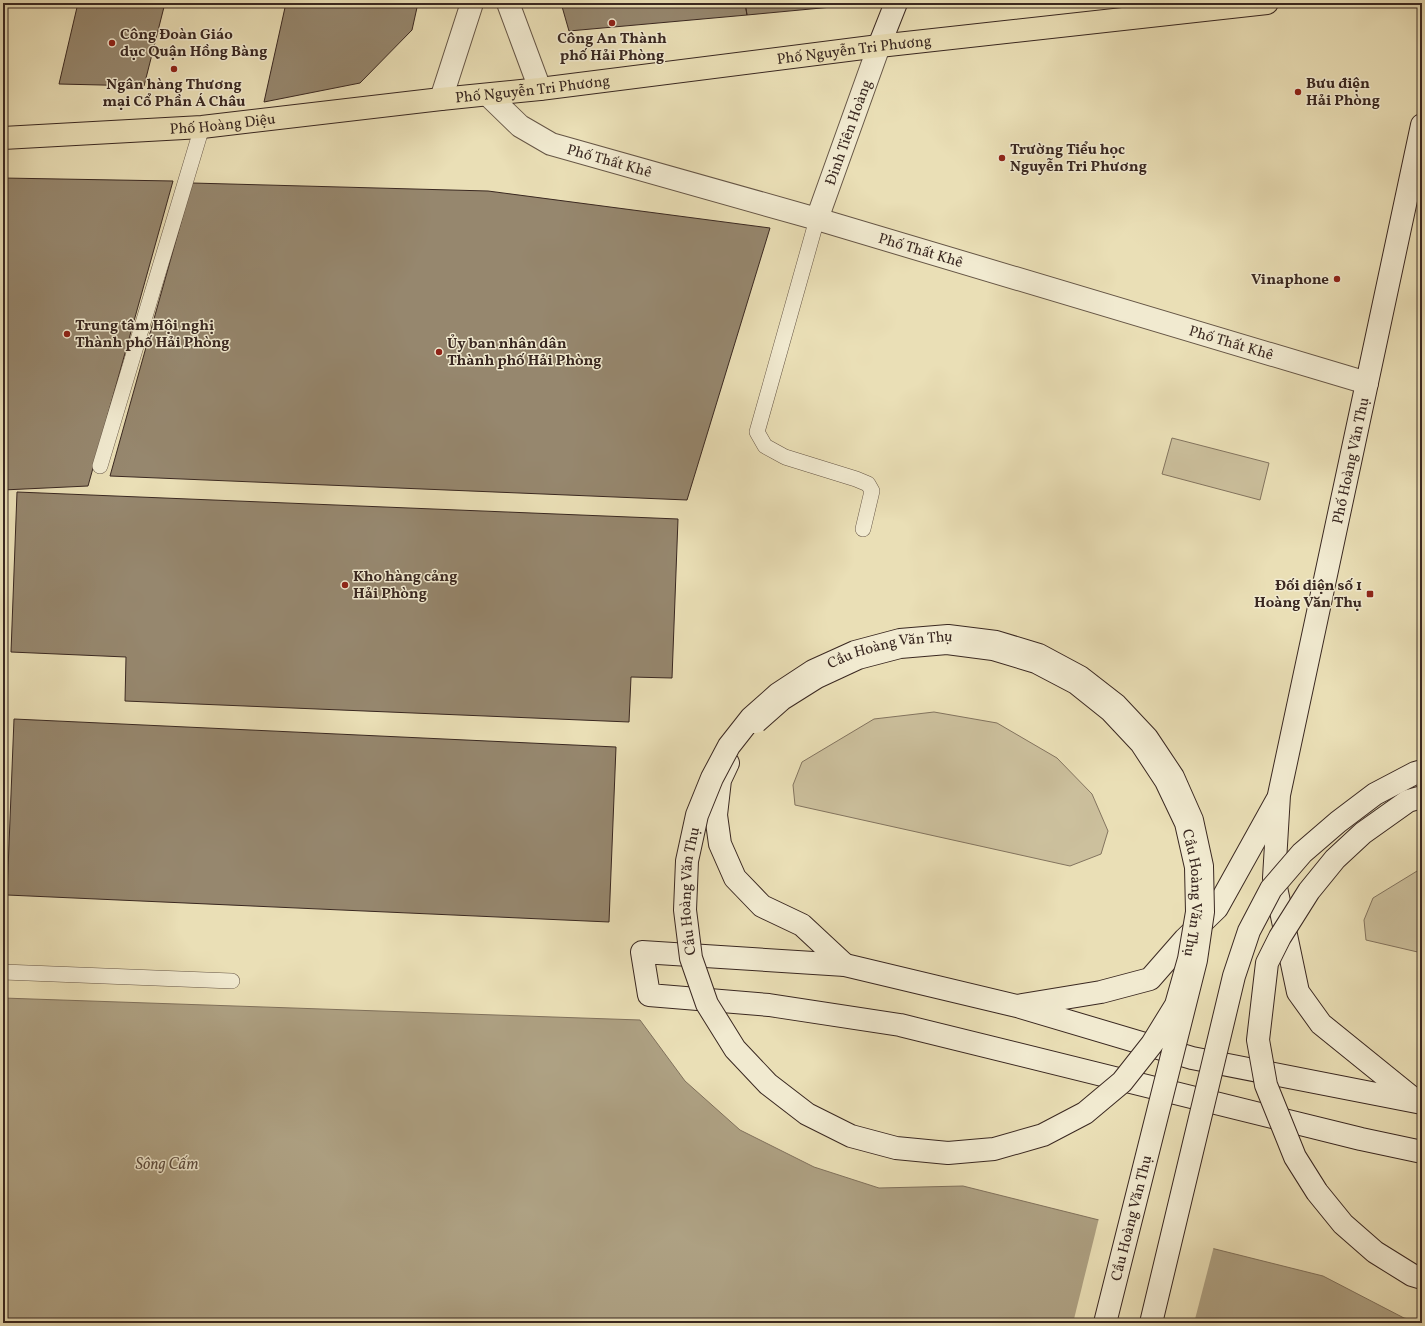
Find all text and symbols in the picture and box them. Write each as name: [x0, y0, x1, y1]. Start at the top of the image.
marker: Công An Thành phố Hải Phòng: [607, 18, 617, 28]
place label: Công Đoàn Giáo dục Quận Hồng Bàng: [120, 25, 267, 63]
place label: Công An Thành phố Hải Phòng: [557, 29, 667, 67]
street label: Phố Nguyễn Tri Phương: [776, 31, 933, 71]
marker: Công Đoàn Giáo dục Quận Hồng Bàng: [107, 38, 117, 48]
marker: Ngân hàng Thương mại Cổ Phần Á Châu: [169, 64, 179, 74]
street label: Phố Nguyễn Tri Phương: [454, 71, 612, 110]
place label: Bưu điện Hải Phòng: [1306, 74, 1380, 112]
place label: Ngân hàng Thương mại Cổ Phần Á Châu: [102, 75, 246, 113]
street label: Đinh Tiên Hoàng: [821, 77, 878, 189]
marker: Bưu điện Hải Phòng: [1293, 87, 1303, 97]
street label: Phố Hoàng Diệu: [169, 109, 277, 141]
street label: Phố Thất Khê: [564, 140, 654, 184]
place label: Trường Tiểu học Nguyễn Tri Phương: [1010, 140, 1147, 178]
marker: Trường Tiểu học Nguyễn Tri Phương: [997, 153, 1007, 163]
street label: Phố Thất Khê: [875, 229, 965, 274]
place label: Vinaphone: [1251, 270, 1329, 291]
marker: Vinaphone: [1332, 274, 1342, 284]
place label: Trung tâm Hội nghị Thành phố Hải Phòng: [75, 316, 230, 354]
street label: Phố Thất Khê: [1186, 321, 1276, 367]
marker: Trung tâm Hội nghị Thành phố Hải Phòng: [62, 329, 72, 339]
place label: Ủy ban nhân dân Thành phố Hải Phòng: [447, 334, 602, 372]
marker: Ủy ban nhân dân Thành phố Hải Phòng: [434, 347, 444, 357]
street label: Phố Hoàng Văn Thụ: [1328, 395, 1376, 526]
place label: Kho hàng cảng Hải Phòng: [353, 567, 457, 605]
place label: Đối diện số 1 Hoàng Văn Thụ: [1254, 576, 1362, 614]
marker: Kho hàng cảng Hải Phòng: [340, 580, 350, 590]
marker: Đối diện số 1 Hoàng Văn Thụ: [1365, 589, 1375, 599]
street label: Cầu Hoàng Văn Thụ: [824, 627, 954, 675]
street label: Cầu Hoàng Văn Thụ: [676, 825, 706, 956]
street label: Cầu Hoàng Văn Thụ: [1176, 827, 1206, 958]
street label: Cầu Hoàng Văn Thụ: [1107, 1153, 1158, 1284]
water label: Sông Cấm: [136, 1154, 198, 1176]

